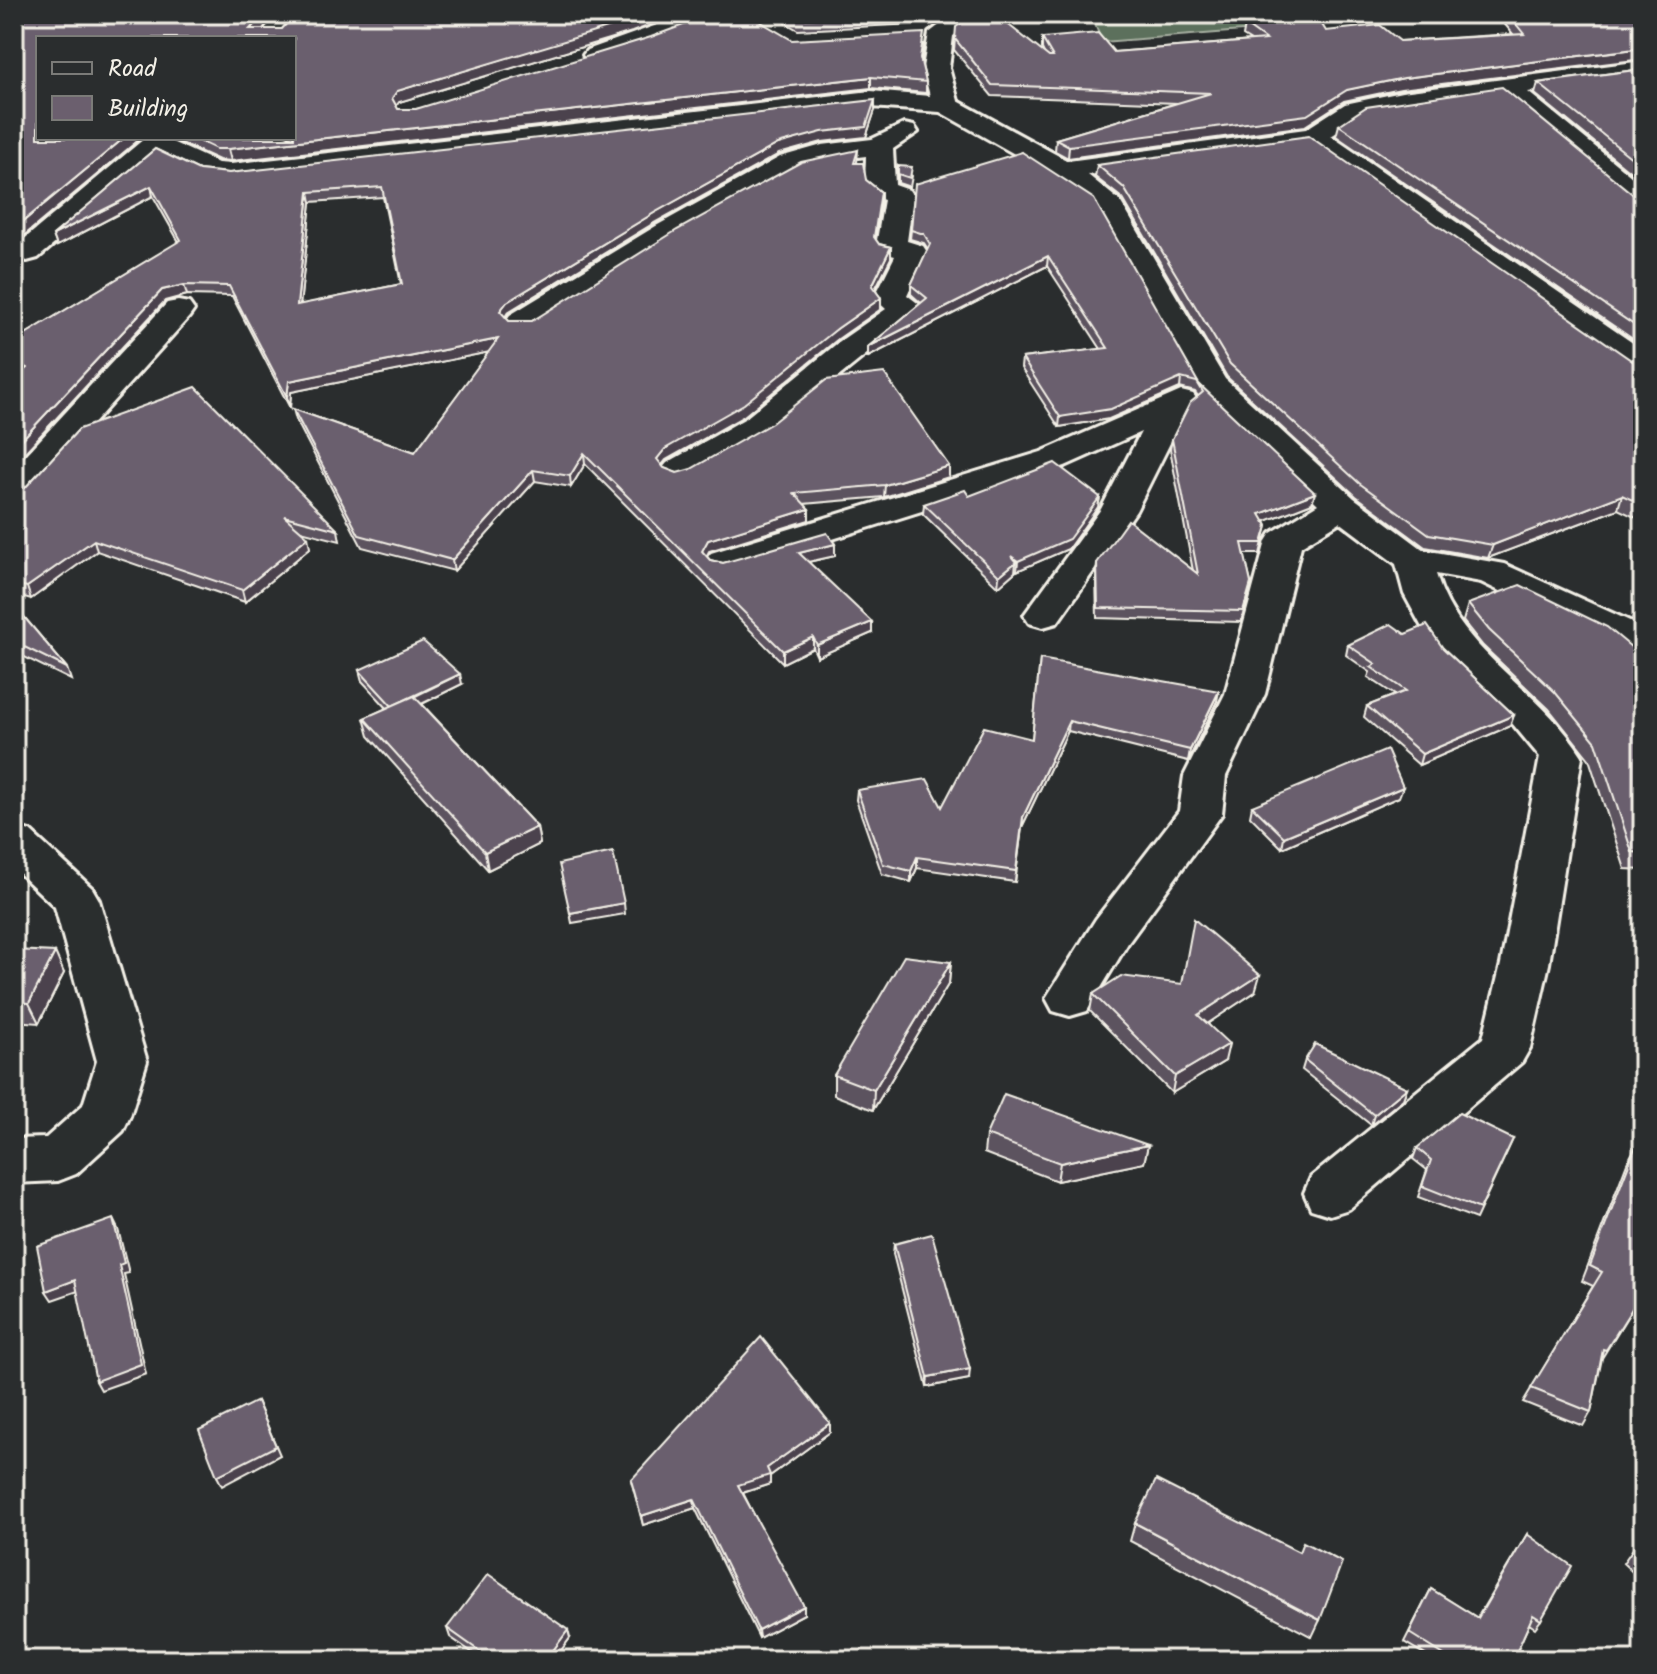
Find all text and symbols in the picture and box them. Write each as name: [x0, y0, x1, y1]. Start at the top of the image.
legend: [36, 36, 296, 140]
text: Road: [108, 50, 157, 89]
text: Building: [108, 90, 188, 129]

